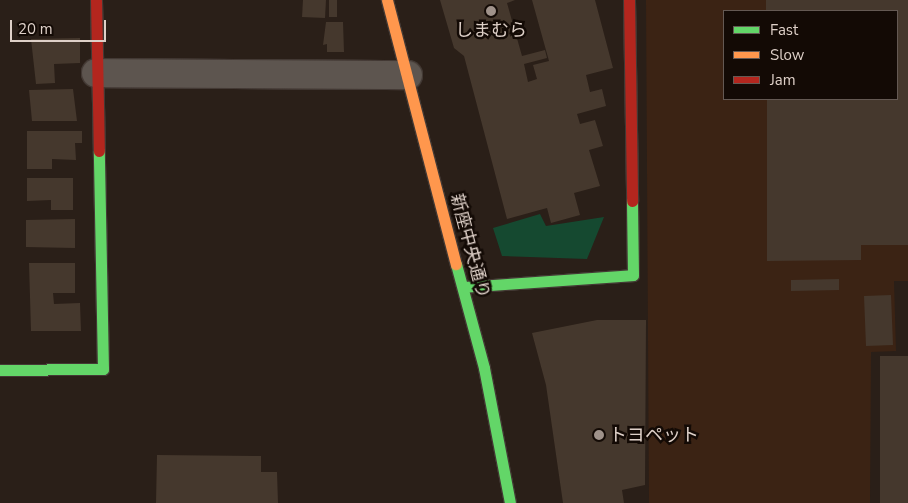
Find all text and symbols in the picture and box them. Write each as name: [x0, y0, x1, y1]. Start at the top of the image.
marker: しまむら: [485, 5, 497, 17]
scale bar: [12, 10, 109, 42]
legend: [723, 10, 898, 100]
text: 20 m: [18, 19, 53, 39]
place label: しまむら: [455, 19, 527, 41]
text: Fast: [770, 20, 798, 40]
text: Slow: [770, 45, 804, 65]
text: Jam: [770, 70, 796, 90]
street label: 新座中央通り: [446, 191, 494, 301]
place label: トヨペット: [609, 424, 699, 446]
marker: トヨペット: [593, 429, 605, 441]

